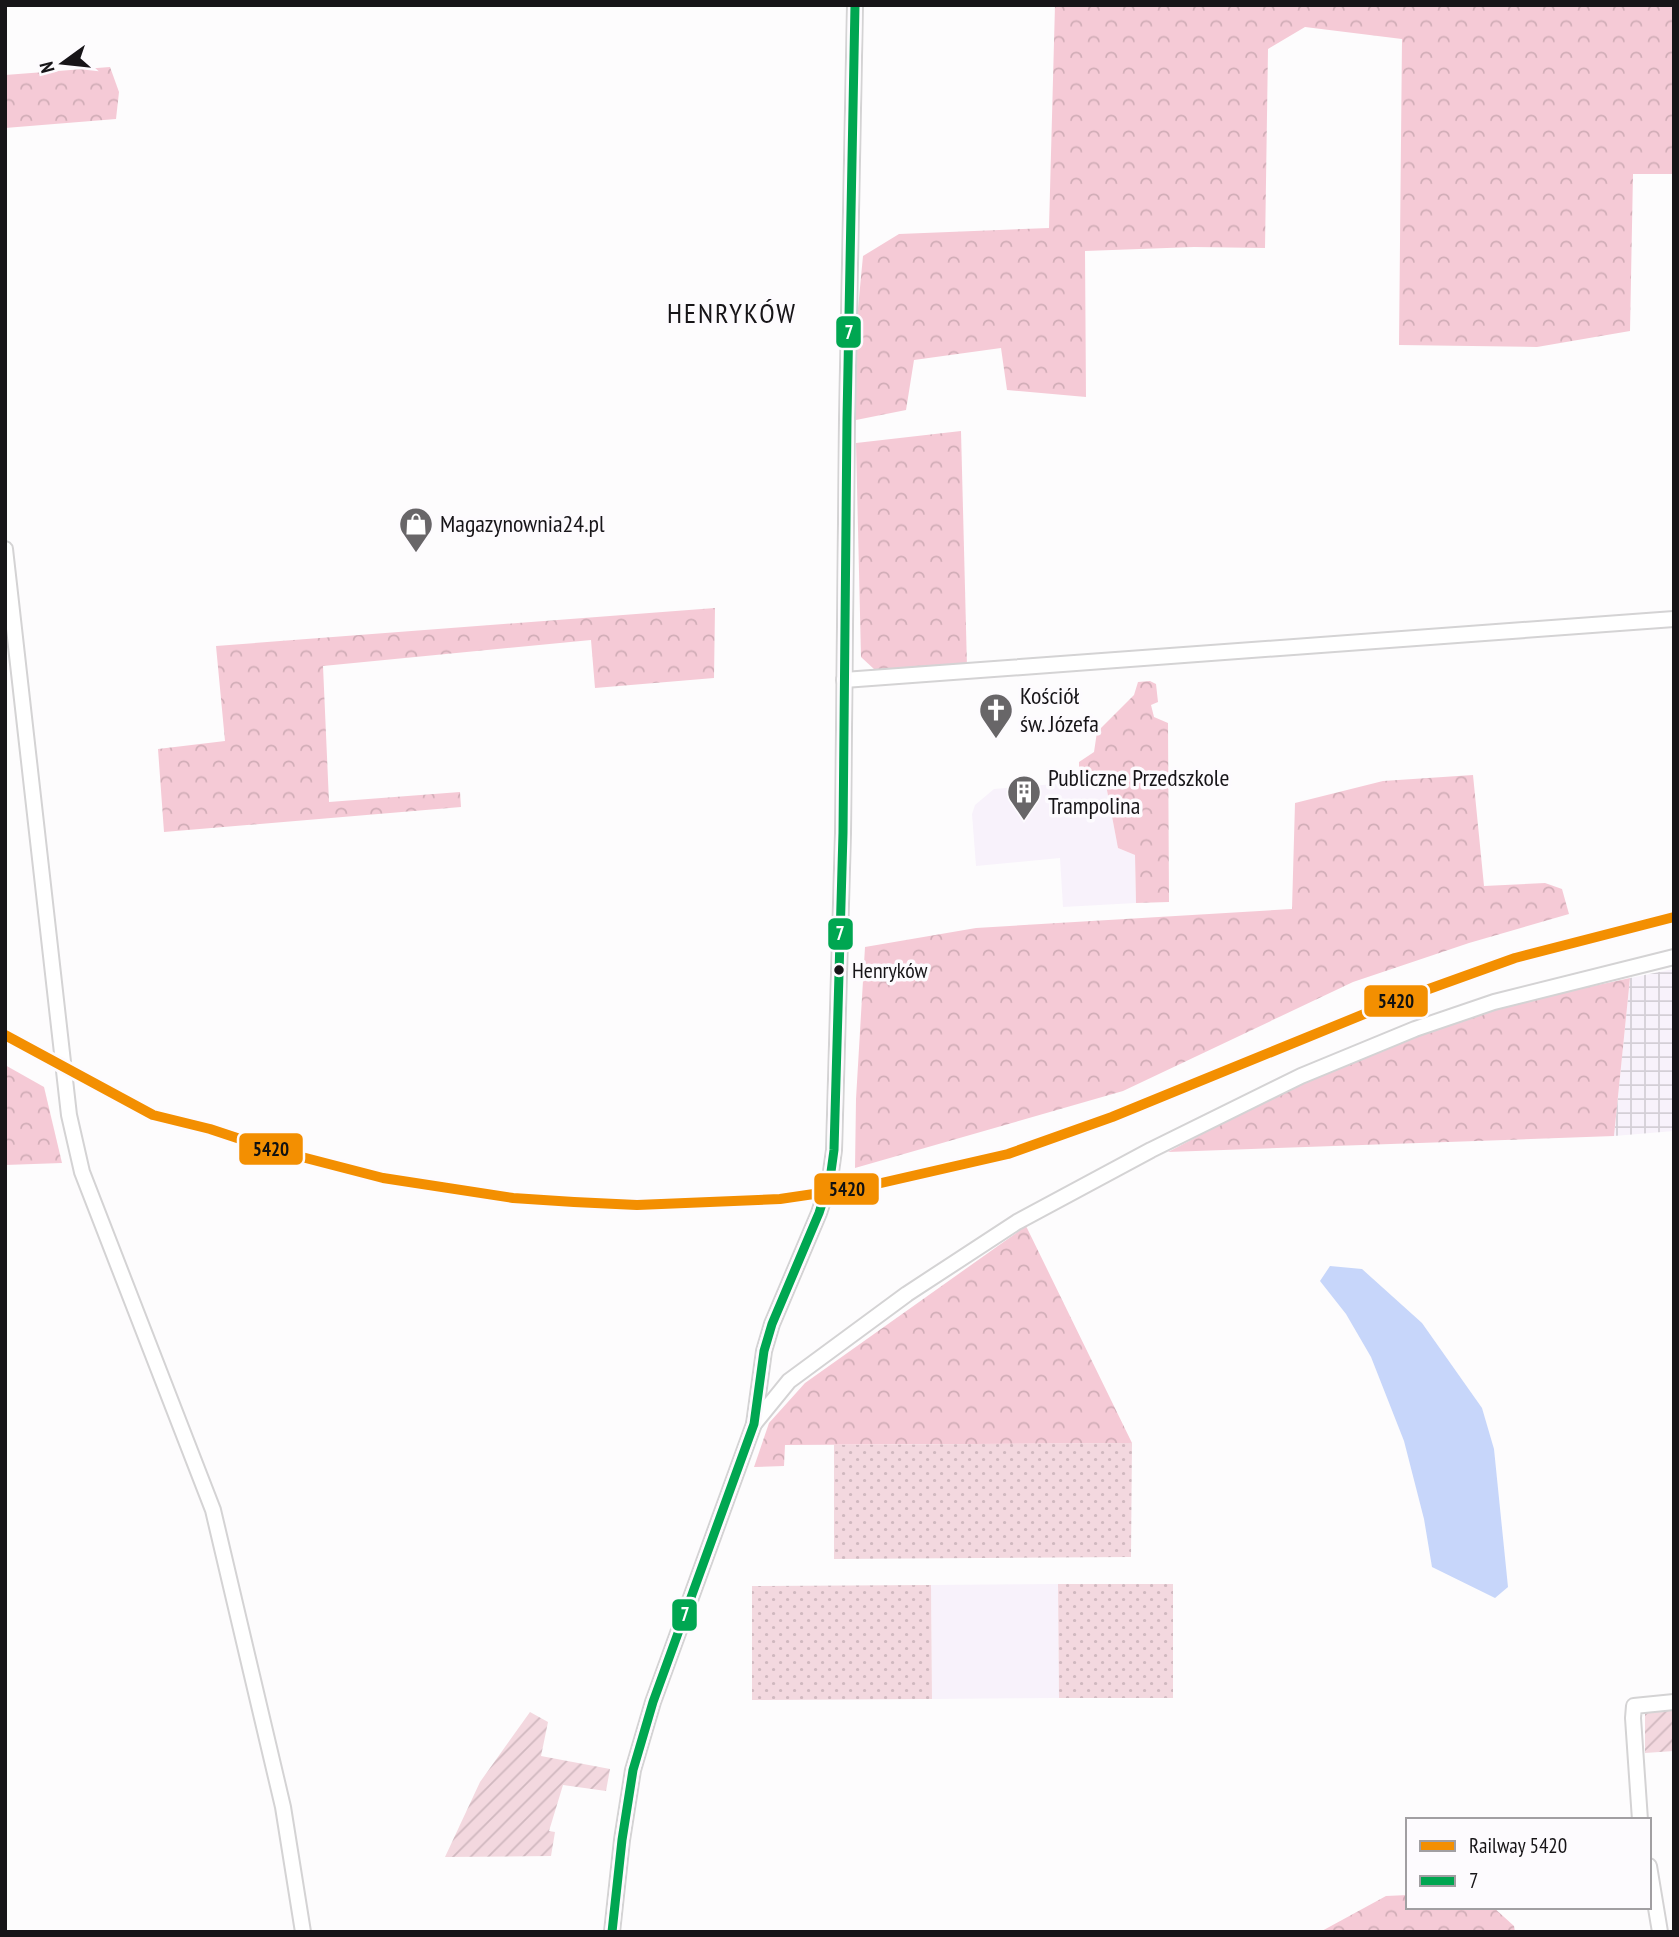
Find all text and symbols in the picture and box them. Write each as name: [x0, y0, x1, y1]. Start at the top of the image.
north arrow: [28, 28, 98, 98]
text: N: [34, 59, 59, 75]
district label: HENRYKÓW: [667, 294, 797, 331]
line badge: 7: [835, 315, 862, 349]
text: 7: [844, 320, 854, 344]
shop icon: Magazynownia24.pl: [397, 505, 435, 554]
place label: Magazynownia24.pl: [440, 508, 605, 539]
place label: Kościół św. Józefa: [1020, 680, 1099, 739]
church icon: Kościół św. Józefa: [977, 691, 1015, 740]
place label: Publiczne Przedszkole Trampolina: [1048, 762, 1229, 821]
building icon: Publiczne Przedszkole Trampolina: [1005, 773, 1043, 822]
line badge: 7: [827, 917, 854, 951]
text: 7: [835, 921, 845, 945]
place label: Henryków: [852, 956, 927, 984]
marker: Henryków: [832, 963, 846, 977]
line badge: 5420: [1363, 984, 1429, 1018]
text: 5420: [1378, 989, 1414, 1013]
line badge: 5420: [238, 1132, 304, 1166]
text: 5420: [253, 1137, 289, 1161]
line badge: 5420: [813, 1172, 880, 1206]
text: 5420: [829, 1177, 865, 1201]
line badge: 7: [671, 1598, 698, 1632]
text: 7: [680, 1602, 690, 1626]
legend: [1406, 1818, 1651, 1909]
text: Railway 5420: [1469, 1832, 1567, 1859]
text: 7: [1469, 1867, 1478, 1894]

